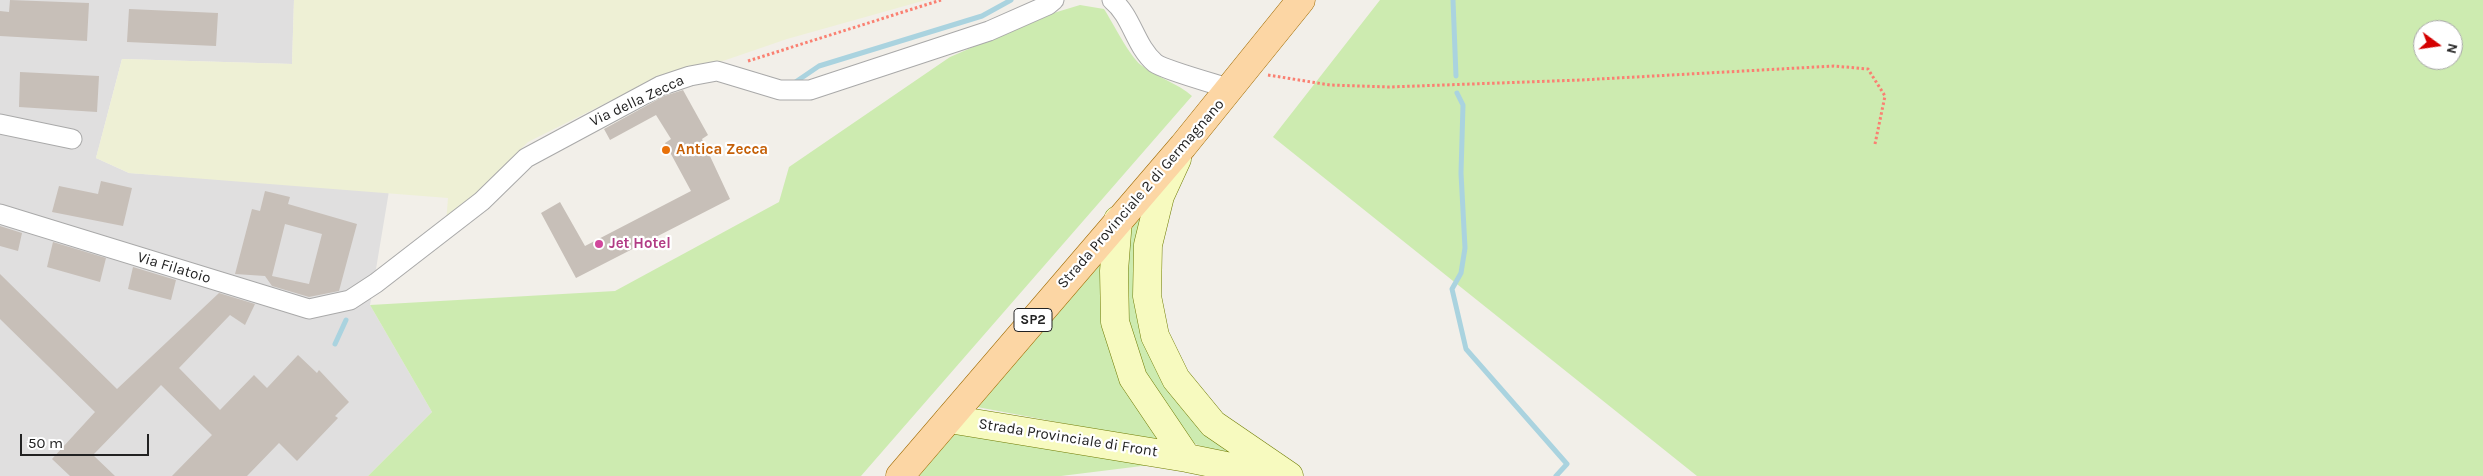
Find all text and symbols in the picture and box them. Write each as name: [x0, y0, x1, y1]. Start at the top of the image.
north arrow: [2413, 20, 2463, 70]
text: N: [2443, 42, 2462, 55]
street label: Via della Zecca: [587, 71, 687, 131]
street label: Strada Provinciale 2 di Germagnano: [1054, 96, 1228, 292]
place label: Antica Zecca: [676, 141, 768, 159]
marker: Antica Zecca: [660, 144, 672, 156]
place label: Jet Hotel: [609, 235, 671, 253]
marker: Jet Hotel: [593, 238, 605, 250]
street label: Via Filatoio: [135, 248, 213, 288]
road number: SP2: [1014, 308, 1052, 332]
street label: Strada Provinciale di Front: [977, 415, 1159, 461]
scale bar: [22, 424, 151, 456]
text: 50 m: [28, 434, 63, 452]

